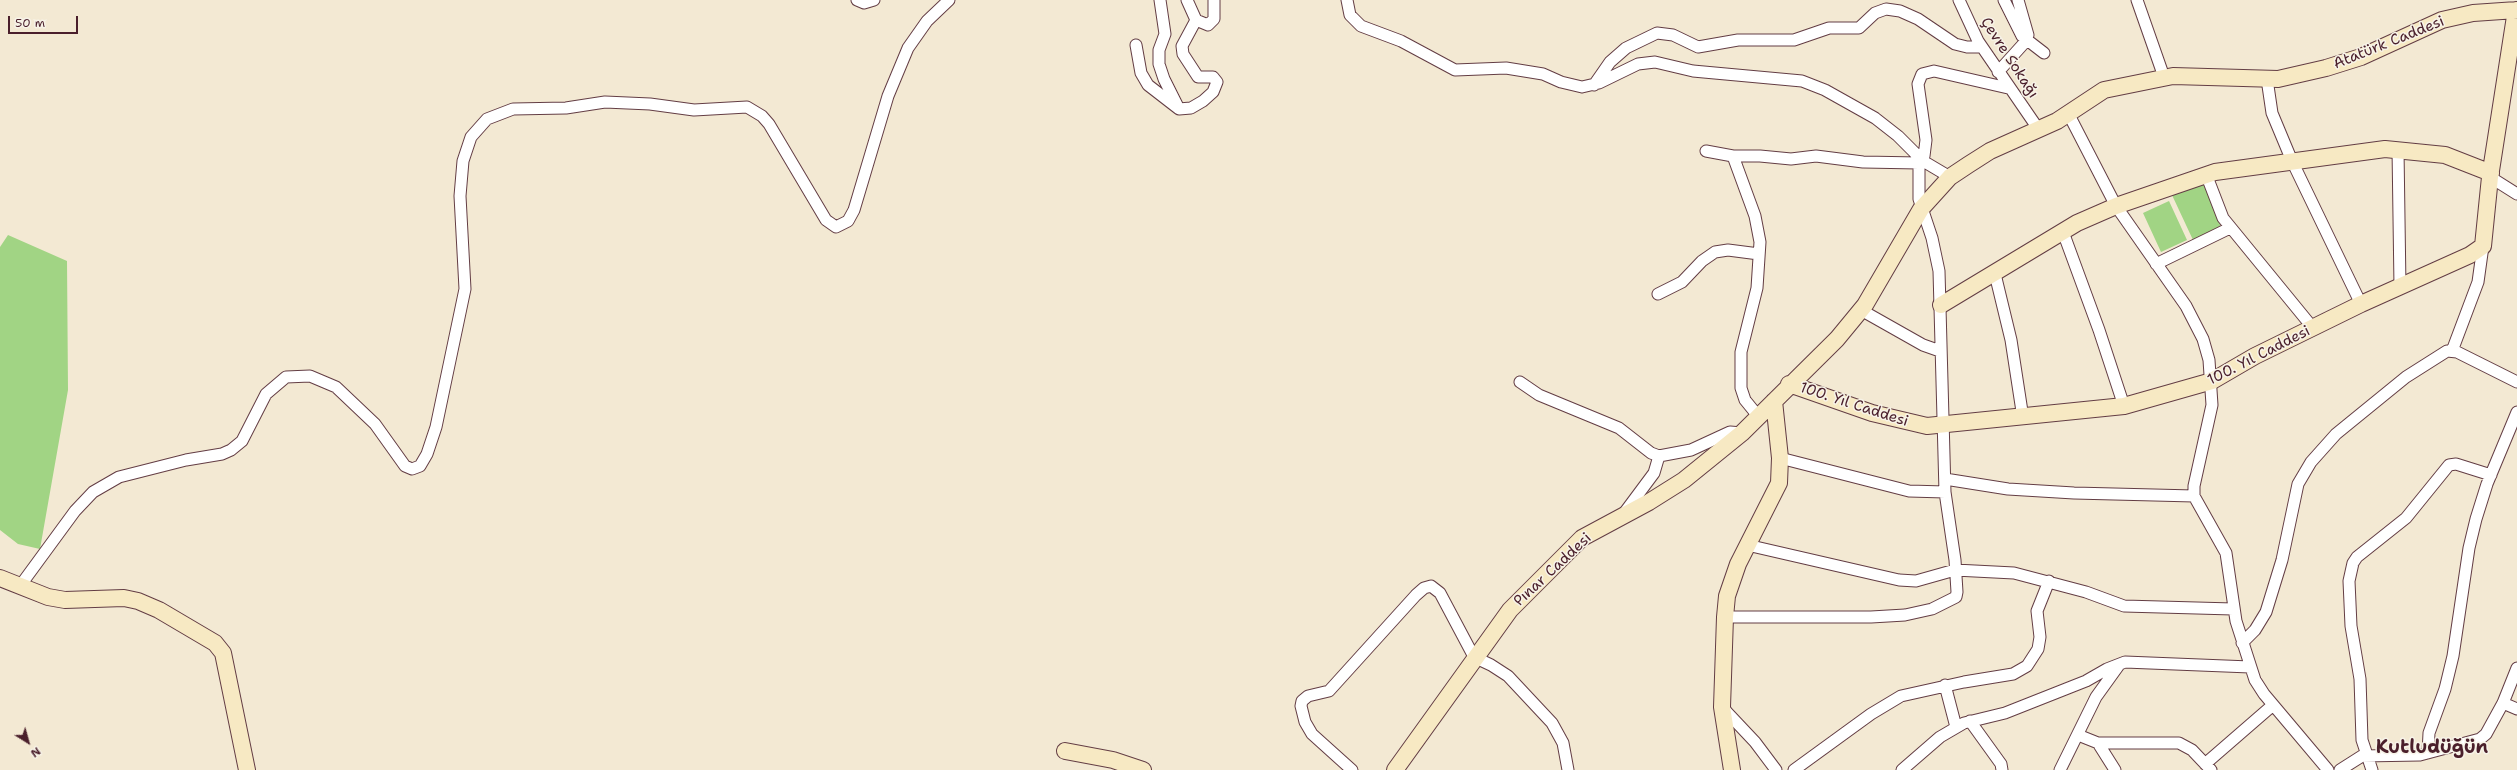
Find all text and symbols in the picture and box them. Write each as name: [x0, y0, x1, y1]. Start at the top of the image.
scale bar: [10, 8, 80, 34]
street label: Atatürk Caddesi: [2331, 13, 2447, 73]
street label: Çevre Sokağı: [1976, 14, 2042, 102]
text: 50 m: [15, 15, 45, 31]
street label: 100. Yıl Caddesi: [2205, 322, 2313, 390]
street label: 100. Yıl Caddesi: [1798, 379, 1910, 431]
street label: Pınar Caddesi: [1511, 530, 1595, 610]
north arrow: [8, 722, 48, 762]
district label: Kutludüğün: [2376, 737, 2488, 759]
text: N: [28, 743, 44, 761]

